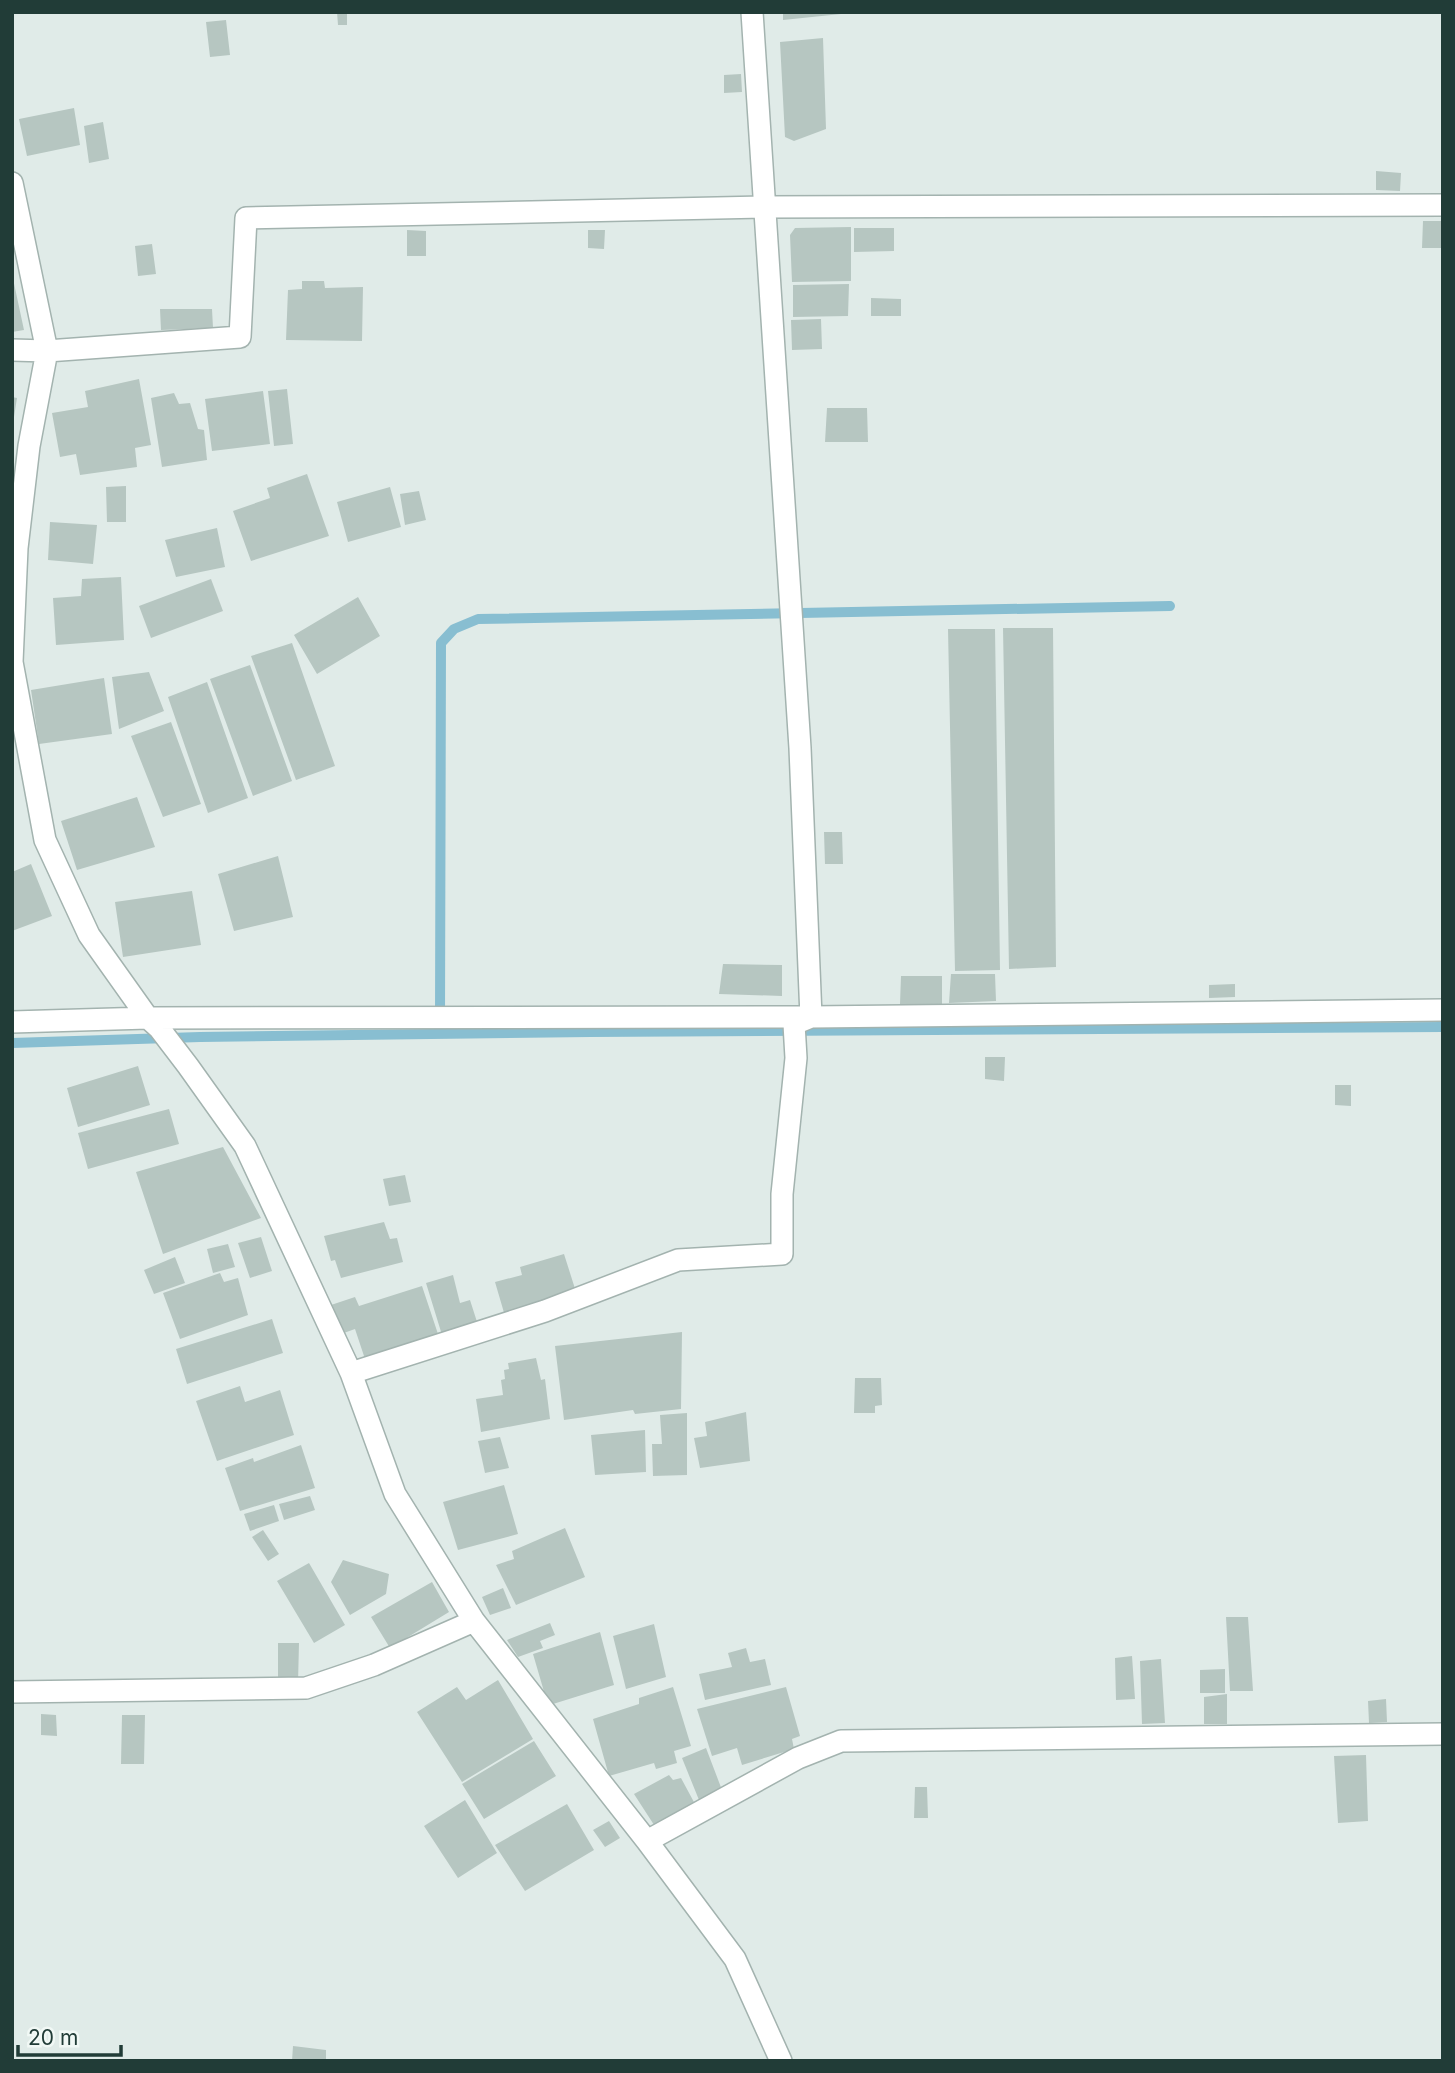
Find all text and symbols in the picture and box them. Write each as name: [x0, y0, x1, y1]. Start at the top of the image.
scale bar: [18, 2014, 121, 2058]
text: 20 m: [28, 2025, 78, 2050]

